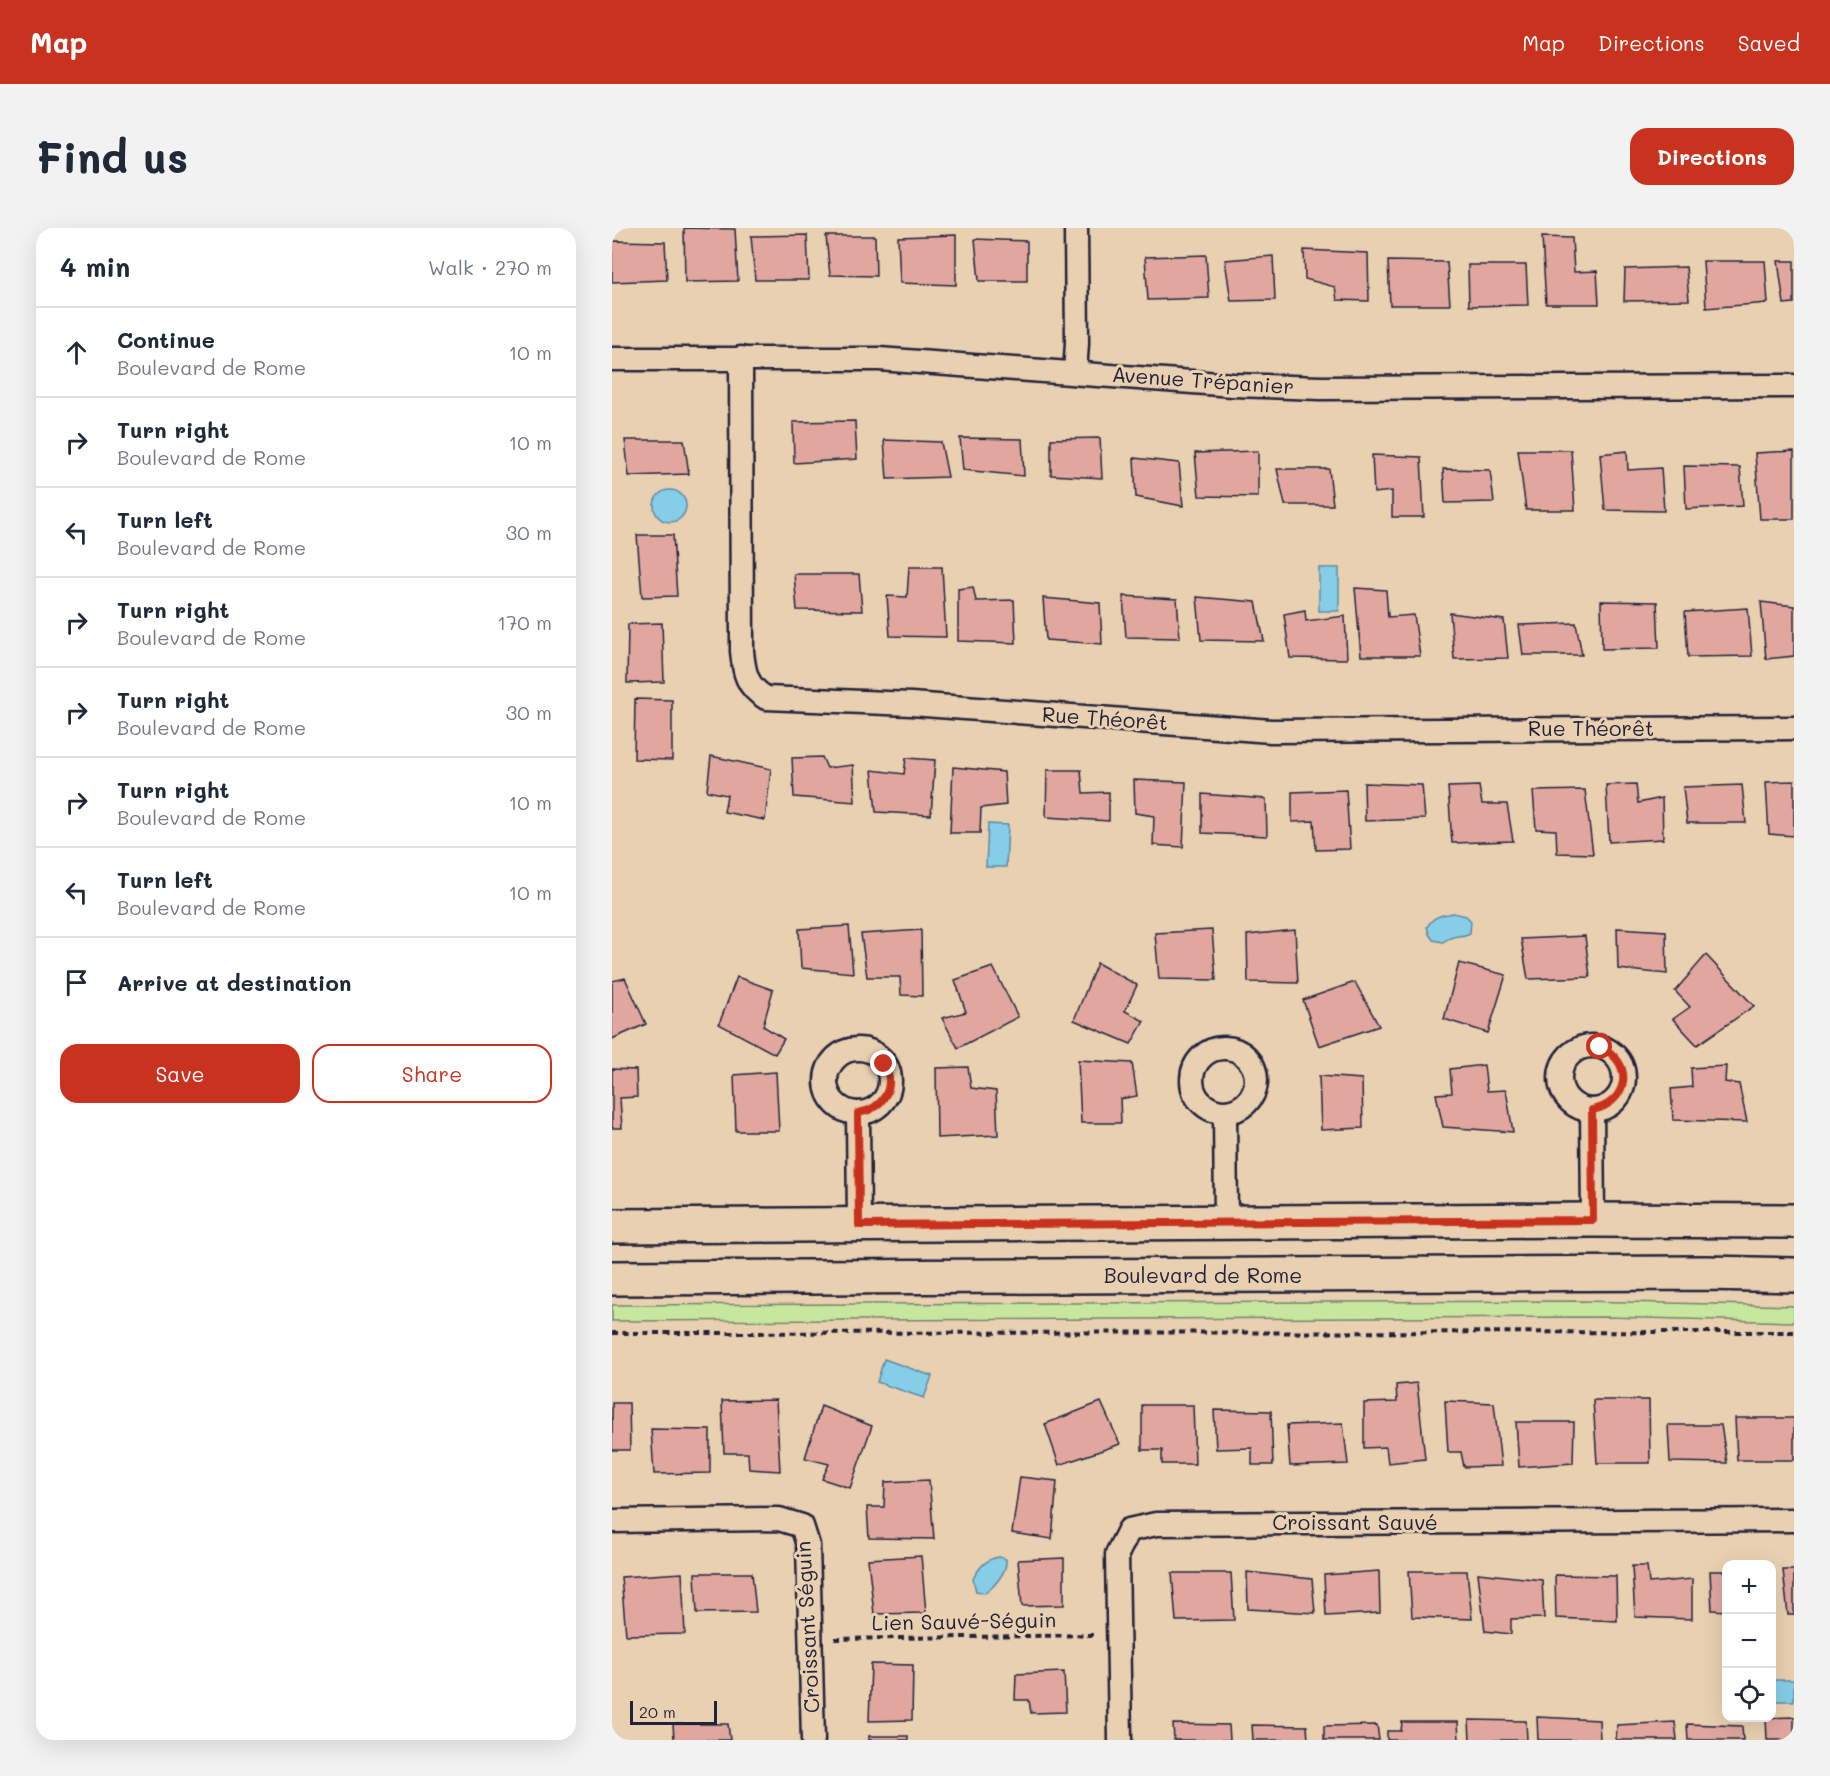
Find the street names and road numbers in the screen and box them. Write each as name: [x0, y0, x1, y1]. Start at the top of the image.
street label: Avenue Trépanier: [1111, 360, 1295, 399]
street label: Rue Théorêt: [1041, 700, 1169, 735]
street label: Rue Théorêt: [1528, 714, 1654, 741]
street label: Boulevard de Rome: [1104, 1261, 1302, 1288]
street label: Croissant Sauvé: [1272, 1508, 1438, 1535]
street label: Croissant Séguin: [789, 1540, 824, 1714]
street label: Lien Sauvé-Séguin: [871, 1605, 1056, 1636]

